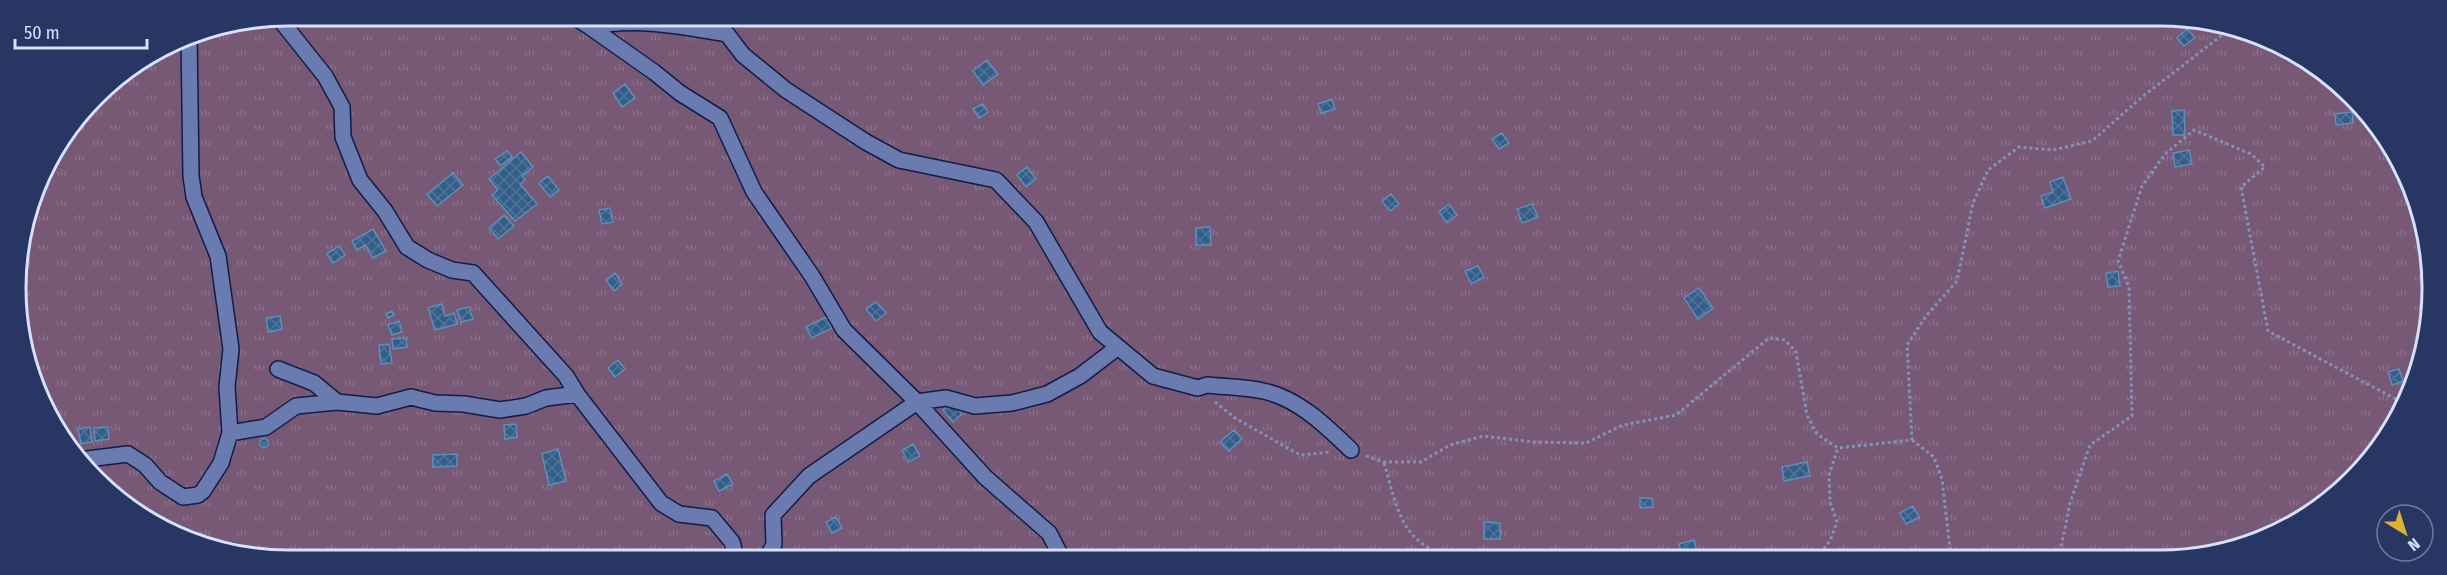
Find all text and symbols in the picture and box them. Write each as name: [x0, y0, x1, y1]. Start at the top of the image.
scale bar: [15, 12, 147, 50]
text: 50 m: [24, 22, 60, 44]
north arrow: [2375, 503, 2435, 563]
text: N: [2404, 534, 2424, 555]

